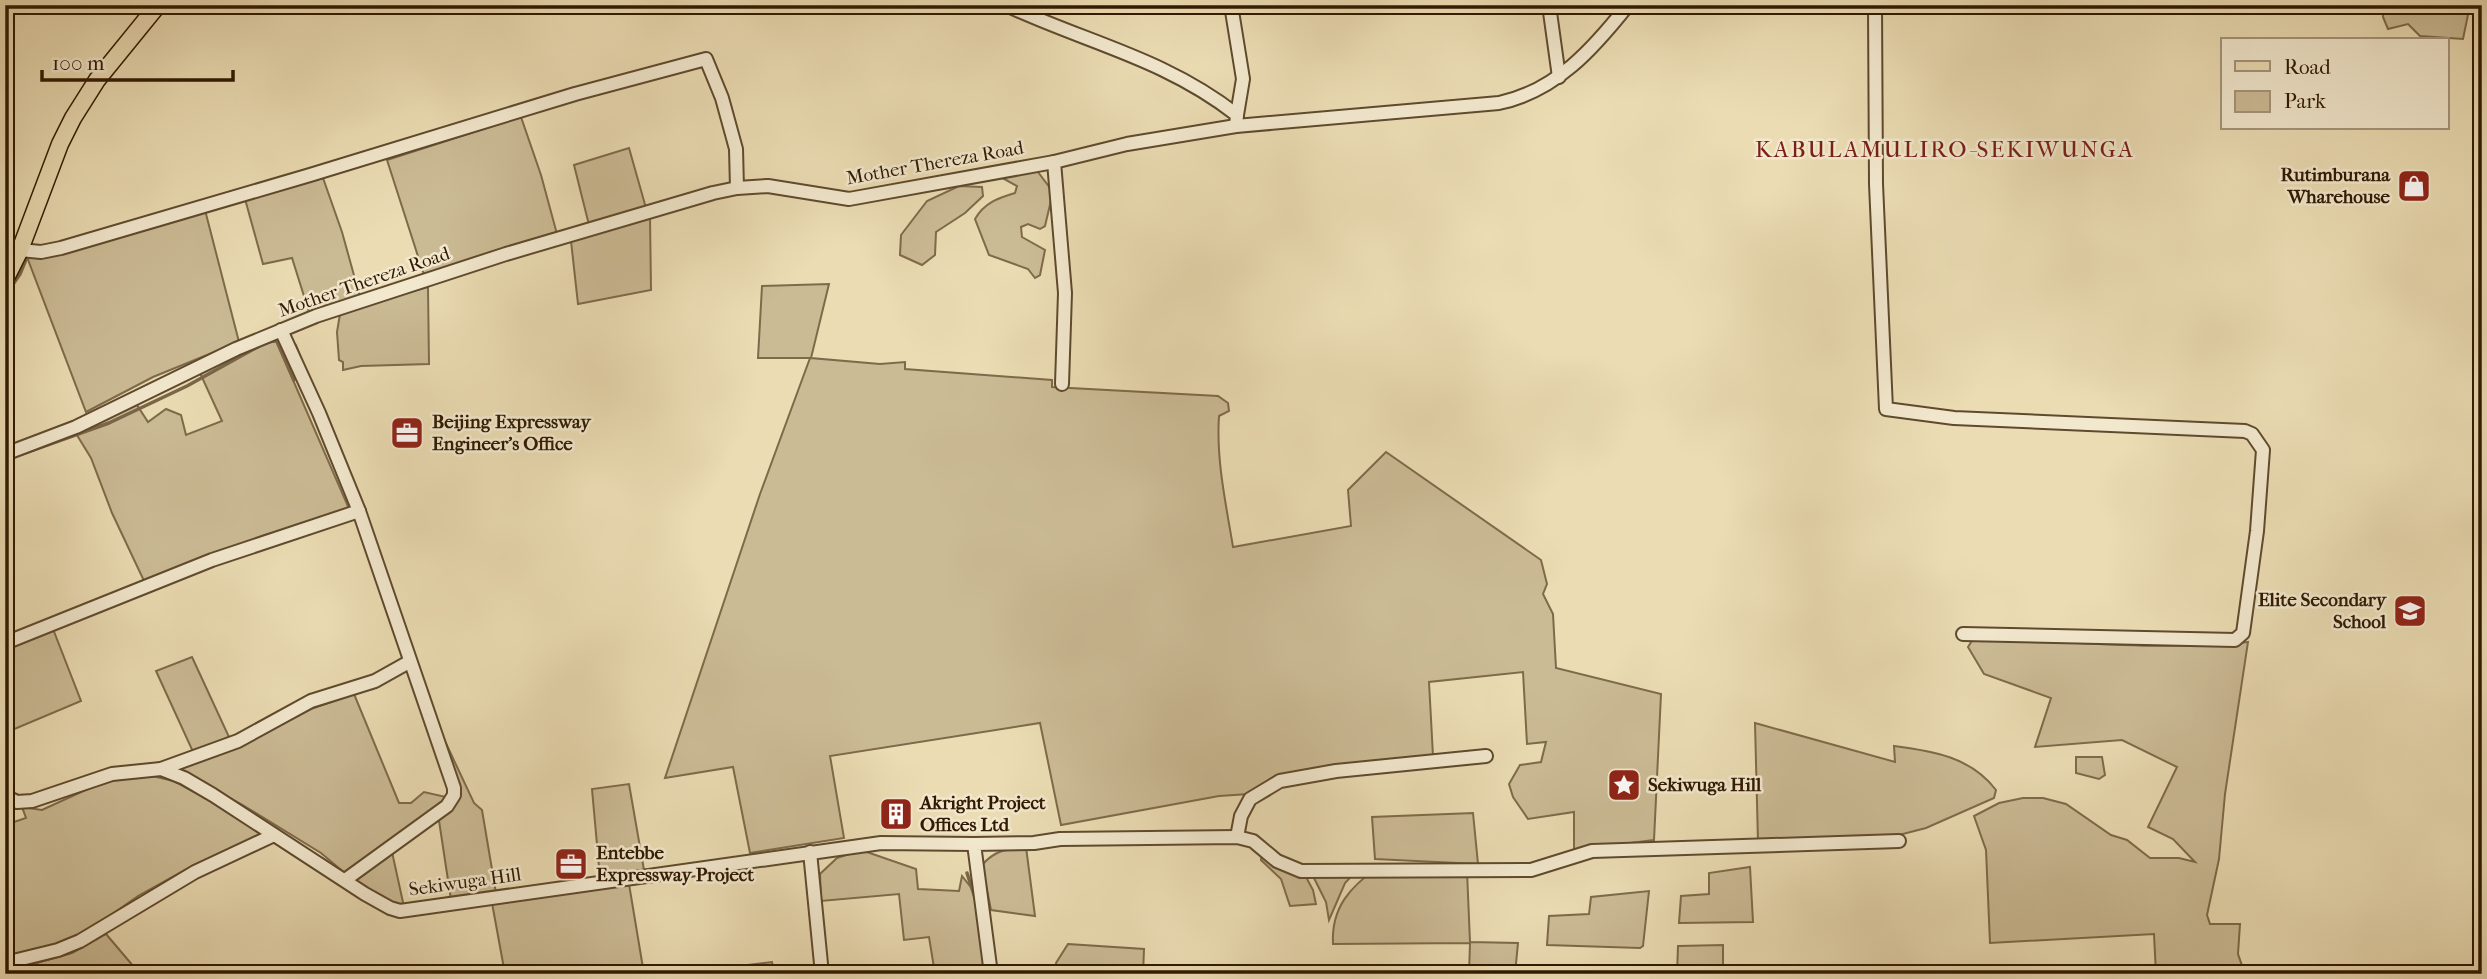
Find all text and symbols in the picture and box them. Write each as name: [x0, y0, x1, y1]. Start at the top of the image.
scale bar: [42, 38, 233, 82]
legend: [2221, 38, 2448, 130]
text: 100 m: [52, 51, 105, 75]
text: Road: [2284, 55, 2331, 79]
text: Park: [2284, 89, 2326, 113]
street label: Mother Thereza Road: [845, 136, 1026, 189]
district label: KABULAMULIRO-SEKIWUNGA: [1755, 136, 2135, 163]
place label: Rutimburana Wharehouse: [2280, 164, 2391, 208]
shop icon: Rutimburana Wharehouse: [2395, 167, 2433, 205]
street label: Mother Thereza Road: [275, 242, 453, 322]
place label: Beijing Expressway Engineer's Office: [432, 411, 592, 455]
office icon: Beijing Expressway Engineer's Office: [388, 414, 426, 452]
place label: Elite Secondary School: [2258, 589, 2387, 633]
school or university icon: Elite Secondary School: [2391, 592, 2429, 630]
place icon: Sekiwuga Hill: [1605, 766, 1643, 804]
place label: Sekiwuga Hill: [1648, 774, 1762, 796]
place label: Akright Project Offices Ltd: [919, 792, 1046, 836]
building icon: Akright Project Offices Ltd: [877, 795, 915, 833]
place label: Entebbe Expressway Project: [596, 842, 754, 886]
office icon: Entebbe Expressway Project: [552, 845, 590, 883]
street label: Sekiwuga Hill: [407, 863, 523, 901]

